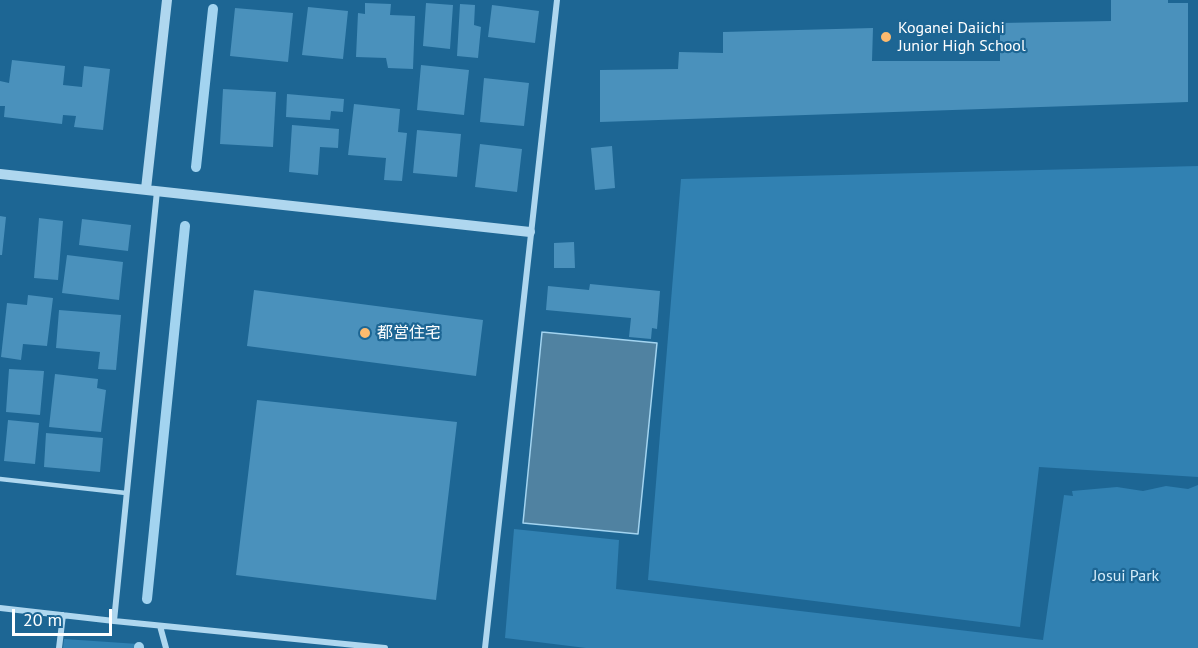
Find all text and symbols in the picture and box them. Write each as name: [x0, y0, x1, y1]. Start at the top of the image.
place label: Koganei Daiichi Junior High School: [898, 18, 1026, 56]
marker: Koganei Daiichi Junior High School: [879, 30, 893, 44]
place label: 都営住宅: [377, 323, 441, 343]
marker: 都営住宅: [358, 326, 372, 340]
park label: Josui Park: [1093, 566, 1159, 586]
scale bar: [15, 597, 116, 635]
text: 20 m: [23, 608, 62, 631]

